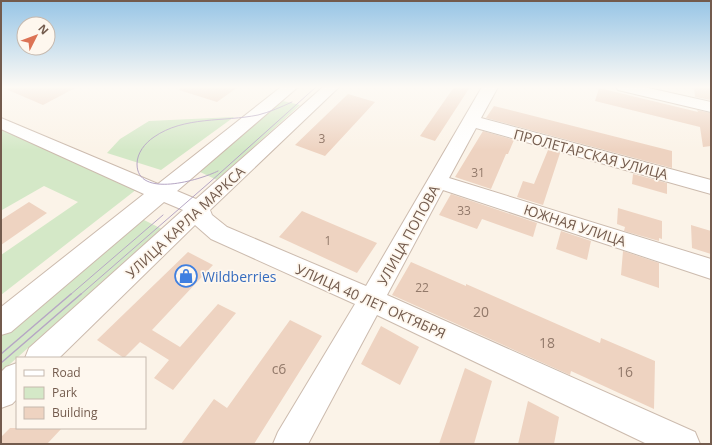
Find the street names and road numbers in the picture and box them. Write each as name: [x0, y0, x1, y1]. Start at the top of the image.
street label: ПРОЛЕТАРСКАЯ УЛИЦА: [512, 124, 670, 184]
street label: УЛИЦА КАРЛА МАРКСА: [121, 162, 249, 282]
street label: УЛИЦА ПОПОВА: [373, 181, 444, 289]
street label: ЮЖНАЯ УЛИЦА: [521, 200, 629, 251]
street label: УЛИЦА 40 ЛЕТ ОКТЯБРЯ: [293, 259, 449, 343]

